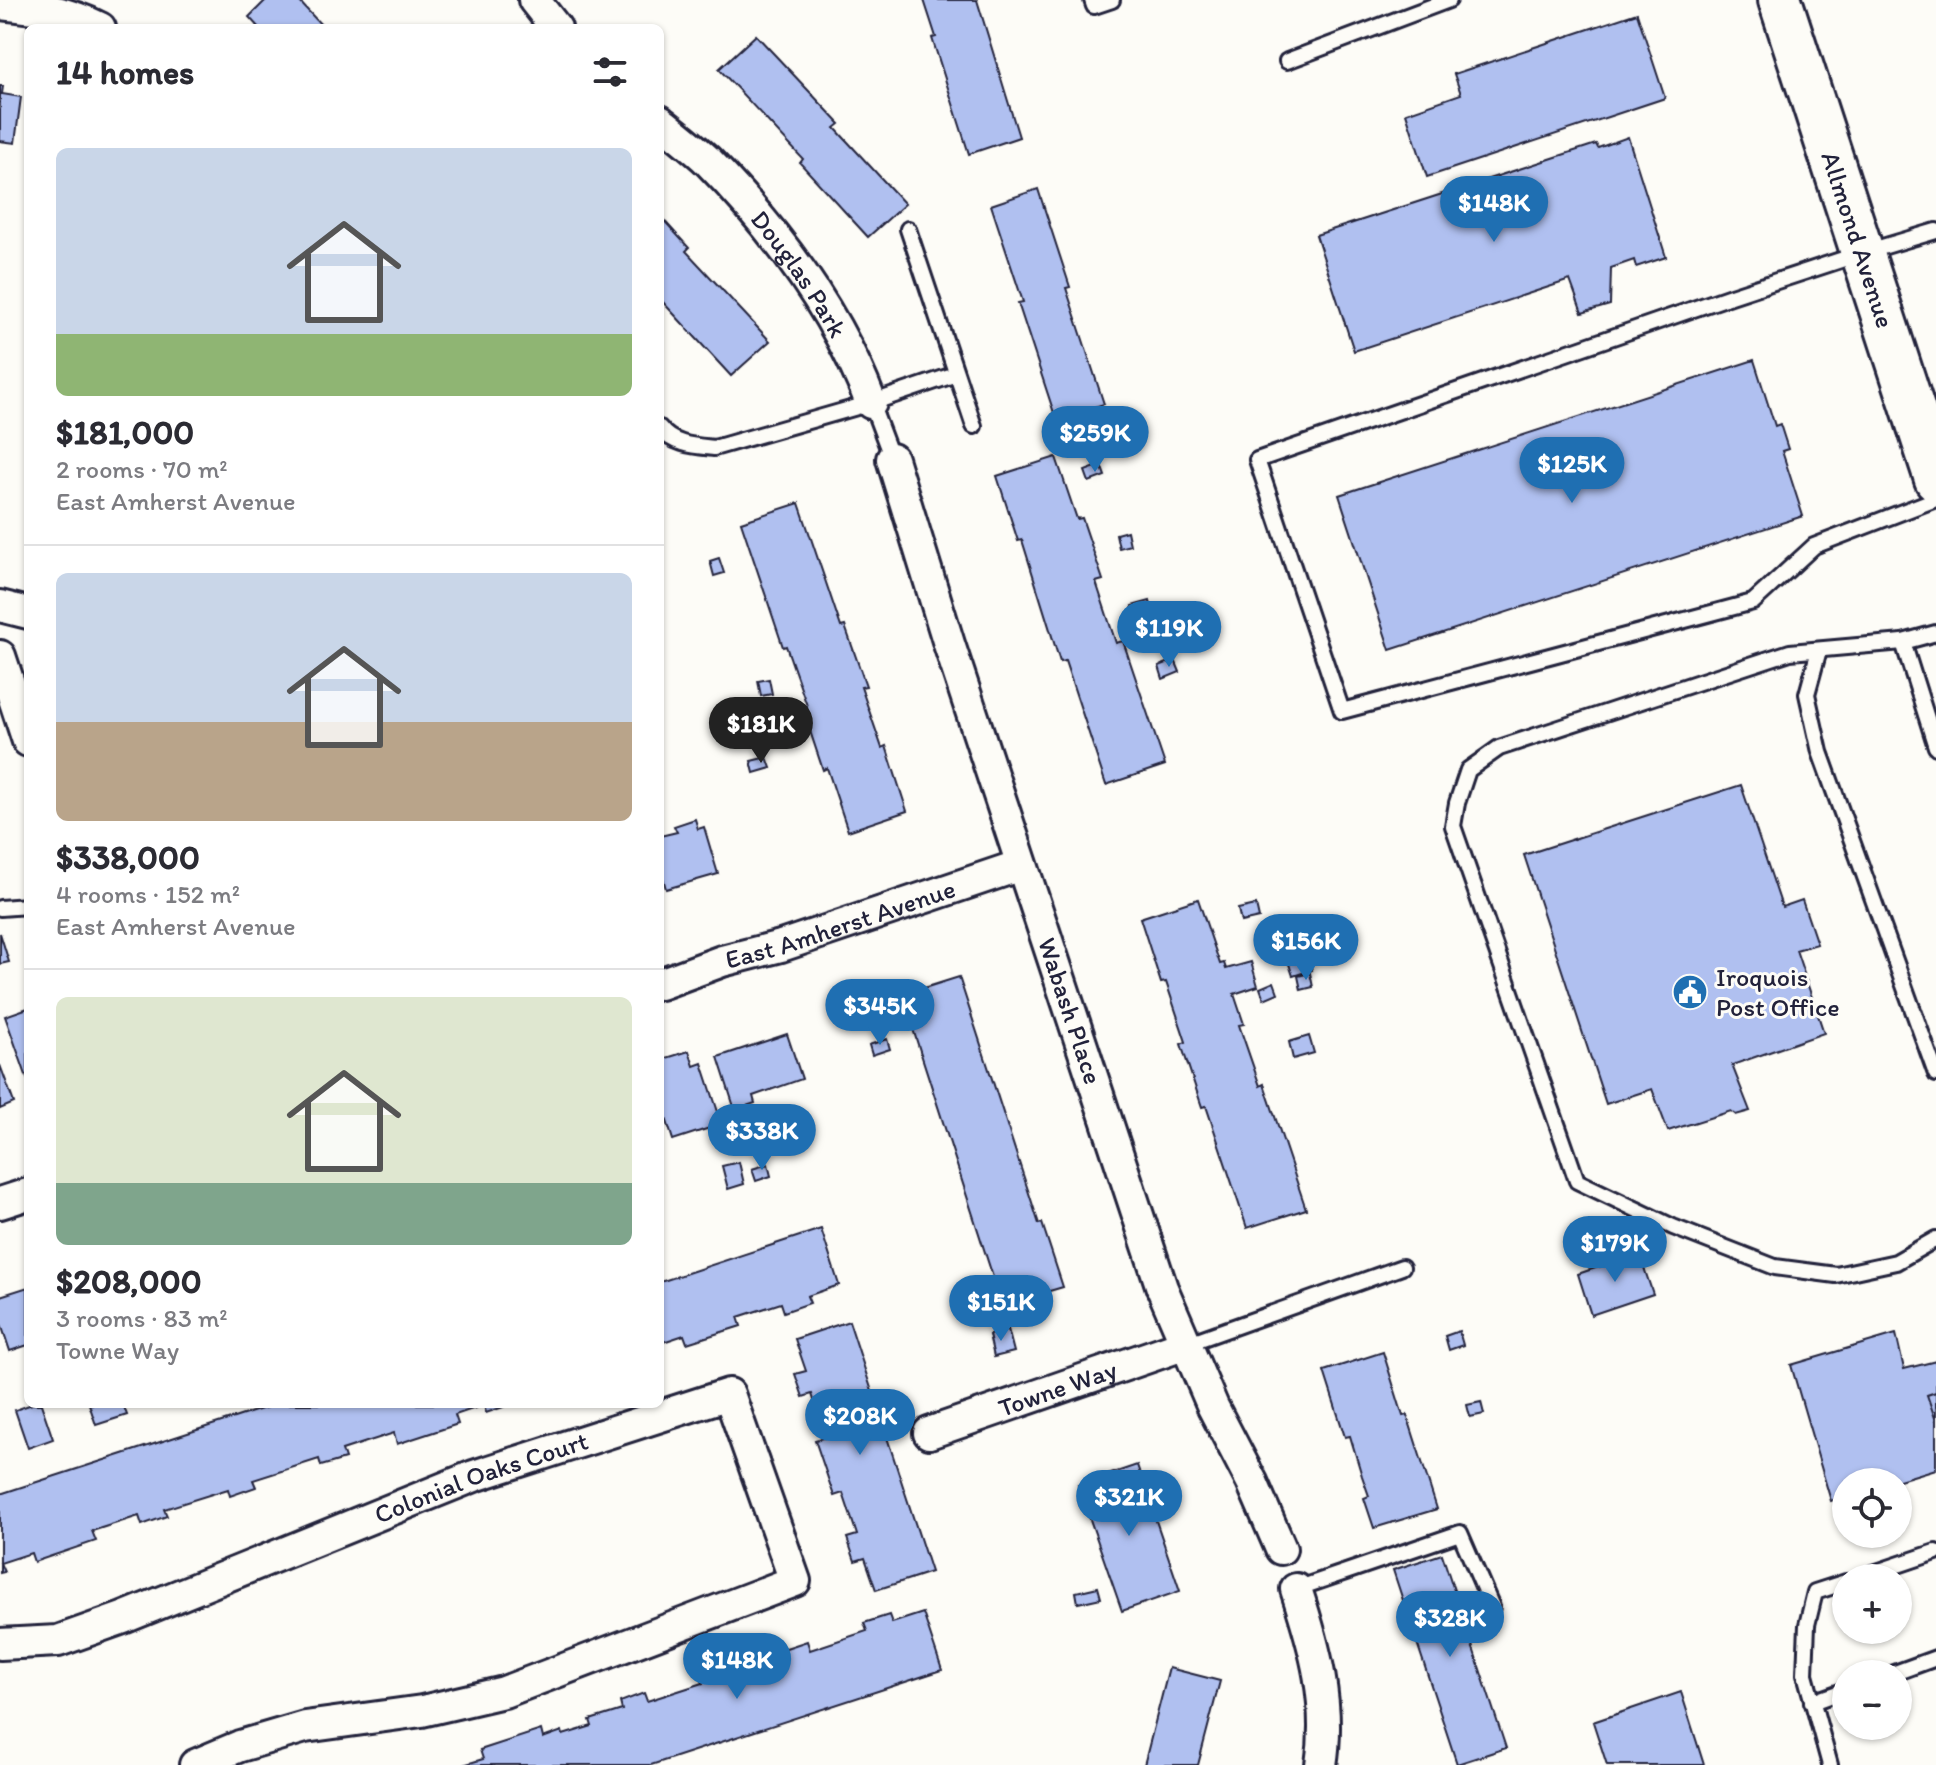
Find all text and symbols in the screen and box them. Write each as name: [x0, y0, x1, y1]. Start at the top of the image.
icon: filters: [588, 50, 632, 94]
text: 14 homes: [56, 52, 194, 93]
street label: Allmond Avenue: [1814, 147, 1902, 332]
pin: $148K: [1438, 176, 1550, 244]
text: $148K: [1458, 186, 1530, 218]
icon: home: [272, 200, 416, 344]
street label: Douglas Park: [744, 204, 854, 343]
pin: $259K: [1039, 406, 1151, 474]
text: $181,000: [56, 412, 194, 453]
text: $259K: [1060, 416, 1130, 448]
pin: $125K: [1516, 437, 1628, 505]
text: $125K: [1537, 447, 1607, 479]
text: 2 rooms · 70 m²: [56, 453, 228, 485]
text: East Amherst Avenue: [56, 485, 296, 517]
pin: $119K: [1113, 601, 1225, 669]
text: $119K: [1135, 611, 1203, 643]
icon: home: [272, 625, 416, 769]
pin: $181K: [705, 697, 817, 765]
text: $181K: [727, 707, 795, 739]
text: $338,000: [56, 837, 200, 878]
street label: East Amherst Avenue: [722, 872, 959, 976]
text: 4 rooms · 152 m²: [56, 878, 240, 910]
text: East Amherst Avenue: [56, 910, 296, 942]
pin: $156K: [1250, 914, 1362, 982]
text: $156K: [1271, 924, 1341, 956]
street label: Wabash Place: [1031, 933, 1109, 1088]
place label: Iroquois Post Office: [1716, 961, 1840, 1023]
public building icon: Iroquois Post Office: [1671, 973, 1709, 1011]
pin: $345K: [824, 979, 936, 1047]
text: $345K: [843, 989, 917, 1021]
icon: home: [272, 1049, 416, 1193]
pin: $338K: [706, 1104, 818, 1172]
text: $338K: [726, 1114, 798, 1146]
pin: $179K: [1559, 1216, 1671, 1284]
text: $179K: [1581, 1226, 1649, 1258]
text: $208,000: [56, 1261, 202, 1302]
pin: $151K: [945, 1275, 1057, 1343]
text: $151K: [967, 1285, 1035, 1317]
text: 3 rooms · 83 m²: [56, 1302, 228, 1334]
text: Towne Way: [56, 1334, 179, 1366]
street label: Towne Way: [994, 1353, 1121, 1424]
pin: $208K: [804, 1389, 916, 1457]
text: $208K: [823, 1399, 897, 1431]
street label: Colonial Oaks Court: [370, 1424, 592, 1531]
map controls: [1832, 1468, 1912, 1740]
button: locate: [1832, 1468, 1912, 1548]
pin: $321K: [1073, 1470, 1185, 1538]
text: $321K: [1094, 1480, 1164, 1512]
button: +: [1832, 1564, 1912, 1644]
pin: $328K: [1394, 1591, 1506, 1659]
text: $328K: [1414, 1601, 1486, 1633]
pin: $148K: [681, 1633, 793, 1701]
text: $148K: [701, 1643, 773, 1675]
button: −: [1832, 1660, 1912, 1740]

